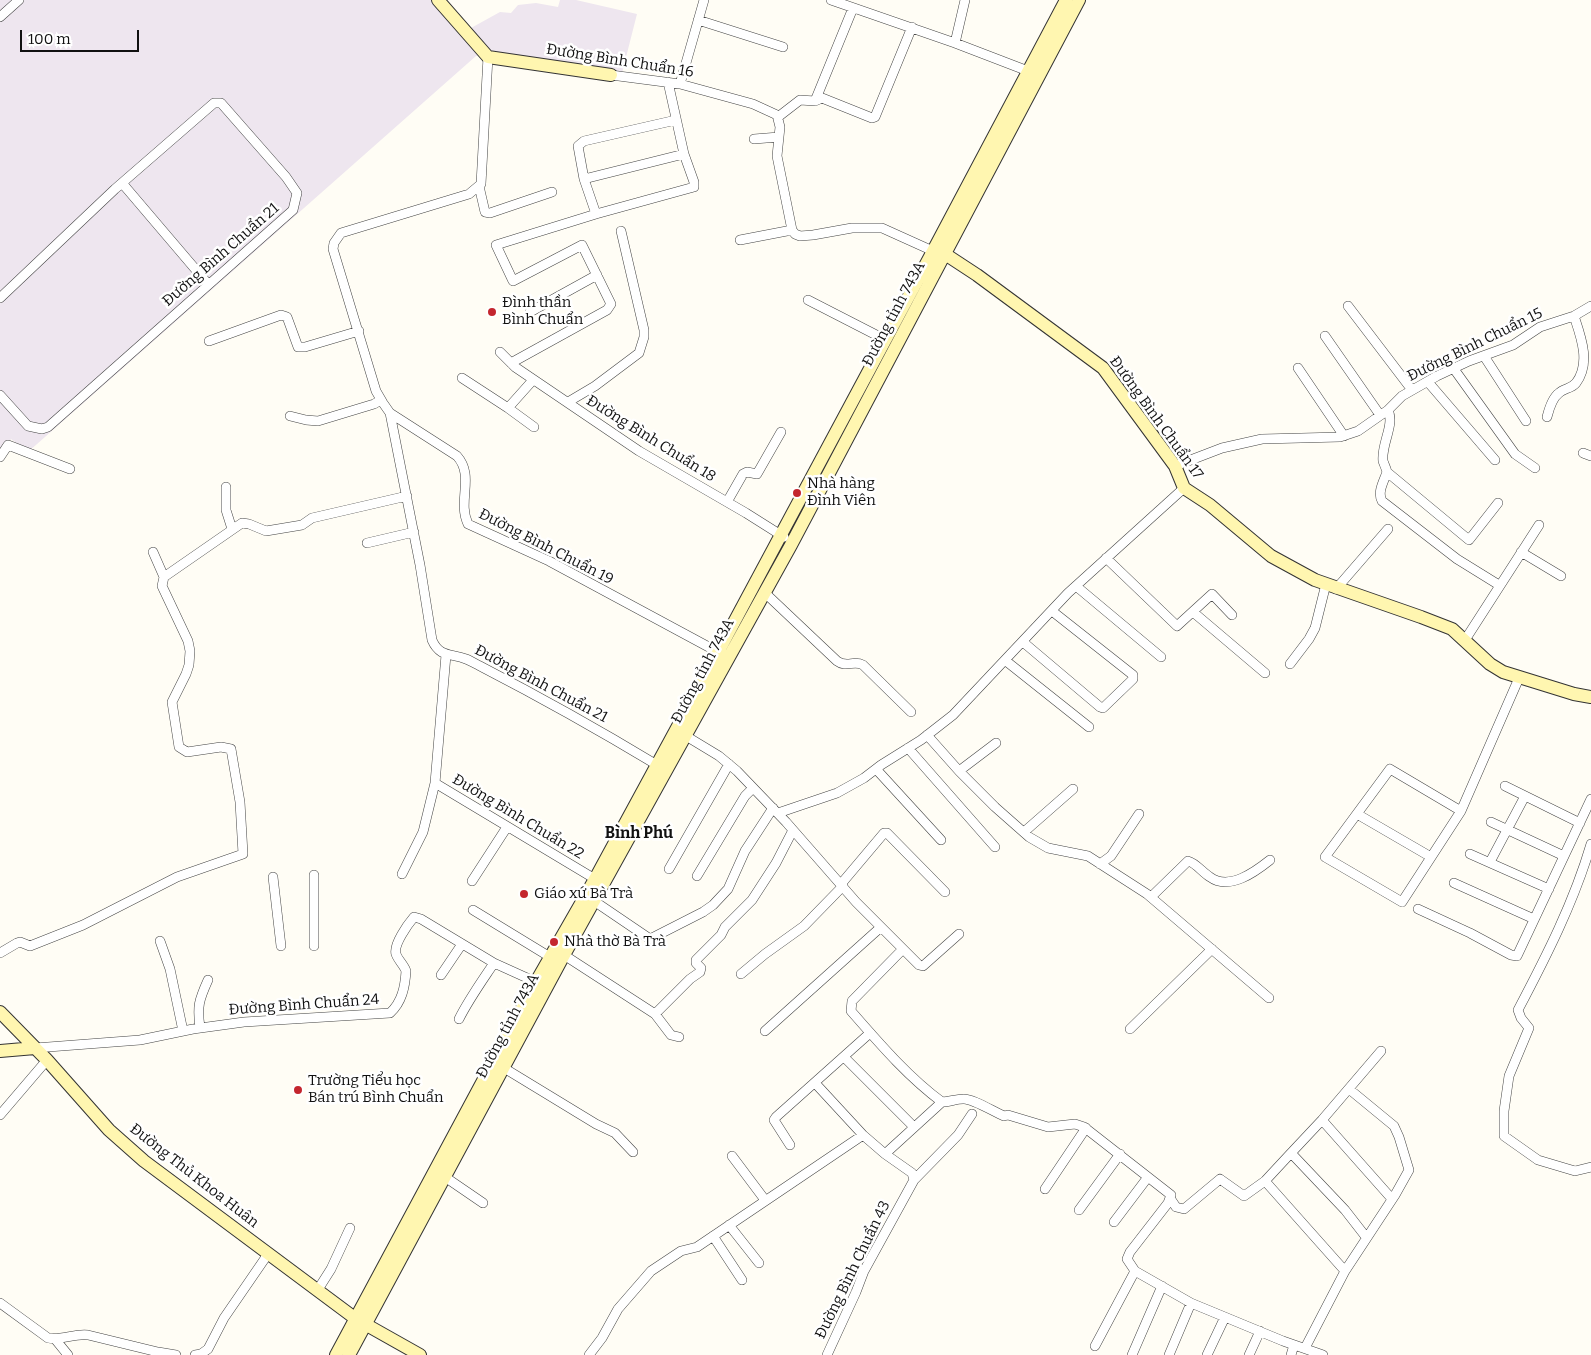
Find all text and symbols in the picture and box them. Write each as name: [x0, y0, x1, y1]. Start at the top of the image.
scale bar: [22, 20, 141, 52]
text: 100 m: [28, 30, 71, 48]
street label: Đường Bình Chuẩn 16: [545, 40, 695, 82]
street label: Đường Bình Chuẩn 21: [159, 200, 283, 310]
street label: Đường tỉnh 743A: [859, 259, 929, 369]
place label: Đình thần Bình Chuẩn: [502, 294, 583, 329]
street label: Đường Bình Chuẩn 15: [1405, 304, 1545, 386]
marker: Đình thần Bình Chuẩn: [486, 306, 498, 318]
street label: Đường Bình Chuẩn 17: [1105, 353, 1207, 483]
street label: Đường Bình Chuẩn 18: [583, 392, 719, 486]
place label: Nhà hàng Đình Viên: [807, 475, 876, 510]
marker: Nhà hàng Đình Viên: [791, 487, 803, 499]
street label: Đường Bình Chuẩn 19: [476, 505, 616, 589]
street label: Đường tỉnh 743A: [668, 616, 738, 726]
street label: Đường Bình Chuẩn 21: [471, 641, 611, 727]
street label: Đường Bình Chuẩn 22: [449, 771, 587, 863]
district label: Bình Phú: [605, 824, 673, 844]
place label: Giáo xứ Bà Trà: [534, 885, 633, 903]
marker: Giáo xứ Bà Trà: [518, 888, 530, 900]
place label: Nhà thờ Bà Trà: [564, 933, 666, 951]
marker: Nhà thờ Bà Trà: [548, 936, 560, 948]
street label: Đường tỉnh 743A: [473, 971, 543, 1081]
street label: Đường Bình Chuẩn 24: [228, 991, 380, 1019]
place label: Trường Tiểu học Bán trú Bình Chuẩn: [308, 1072, 444, 1107]
marker: Trường Tiểu học Bán trú Bình Chuẩn: [292, 1084, 304, 1096]
street label: Đường Thủ Khoa Huân: [126, 1120, 262, 1232]
street label: Đường Bình Chuẩn 43: [812, 1198, 894, 1342]

